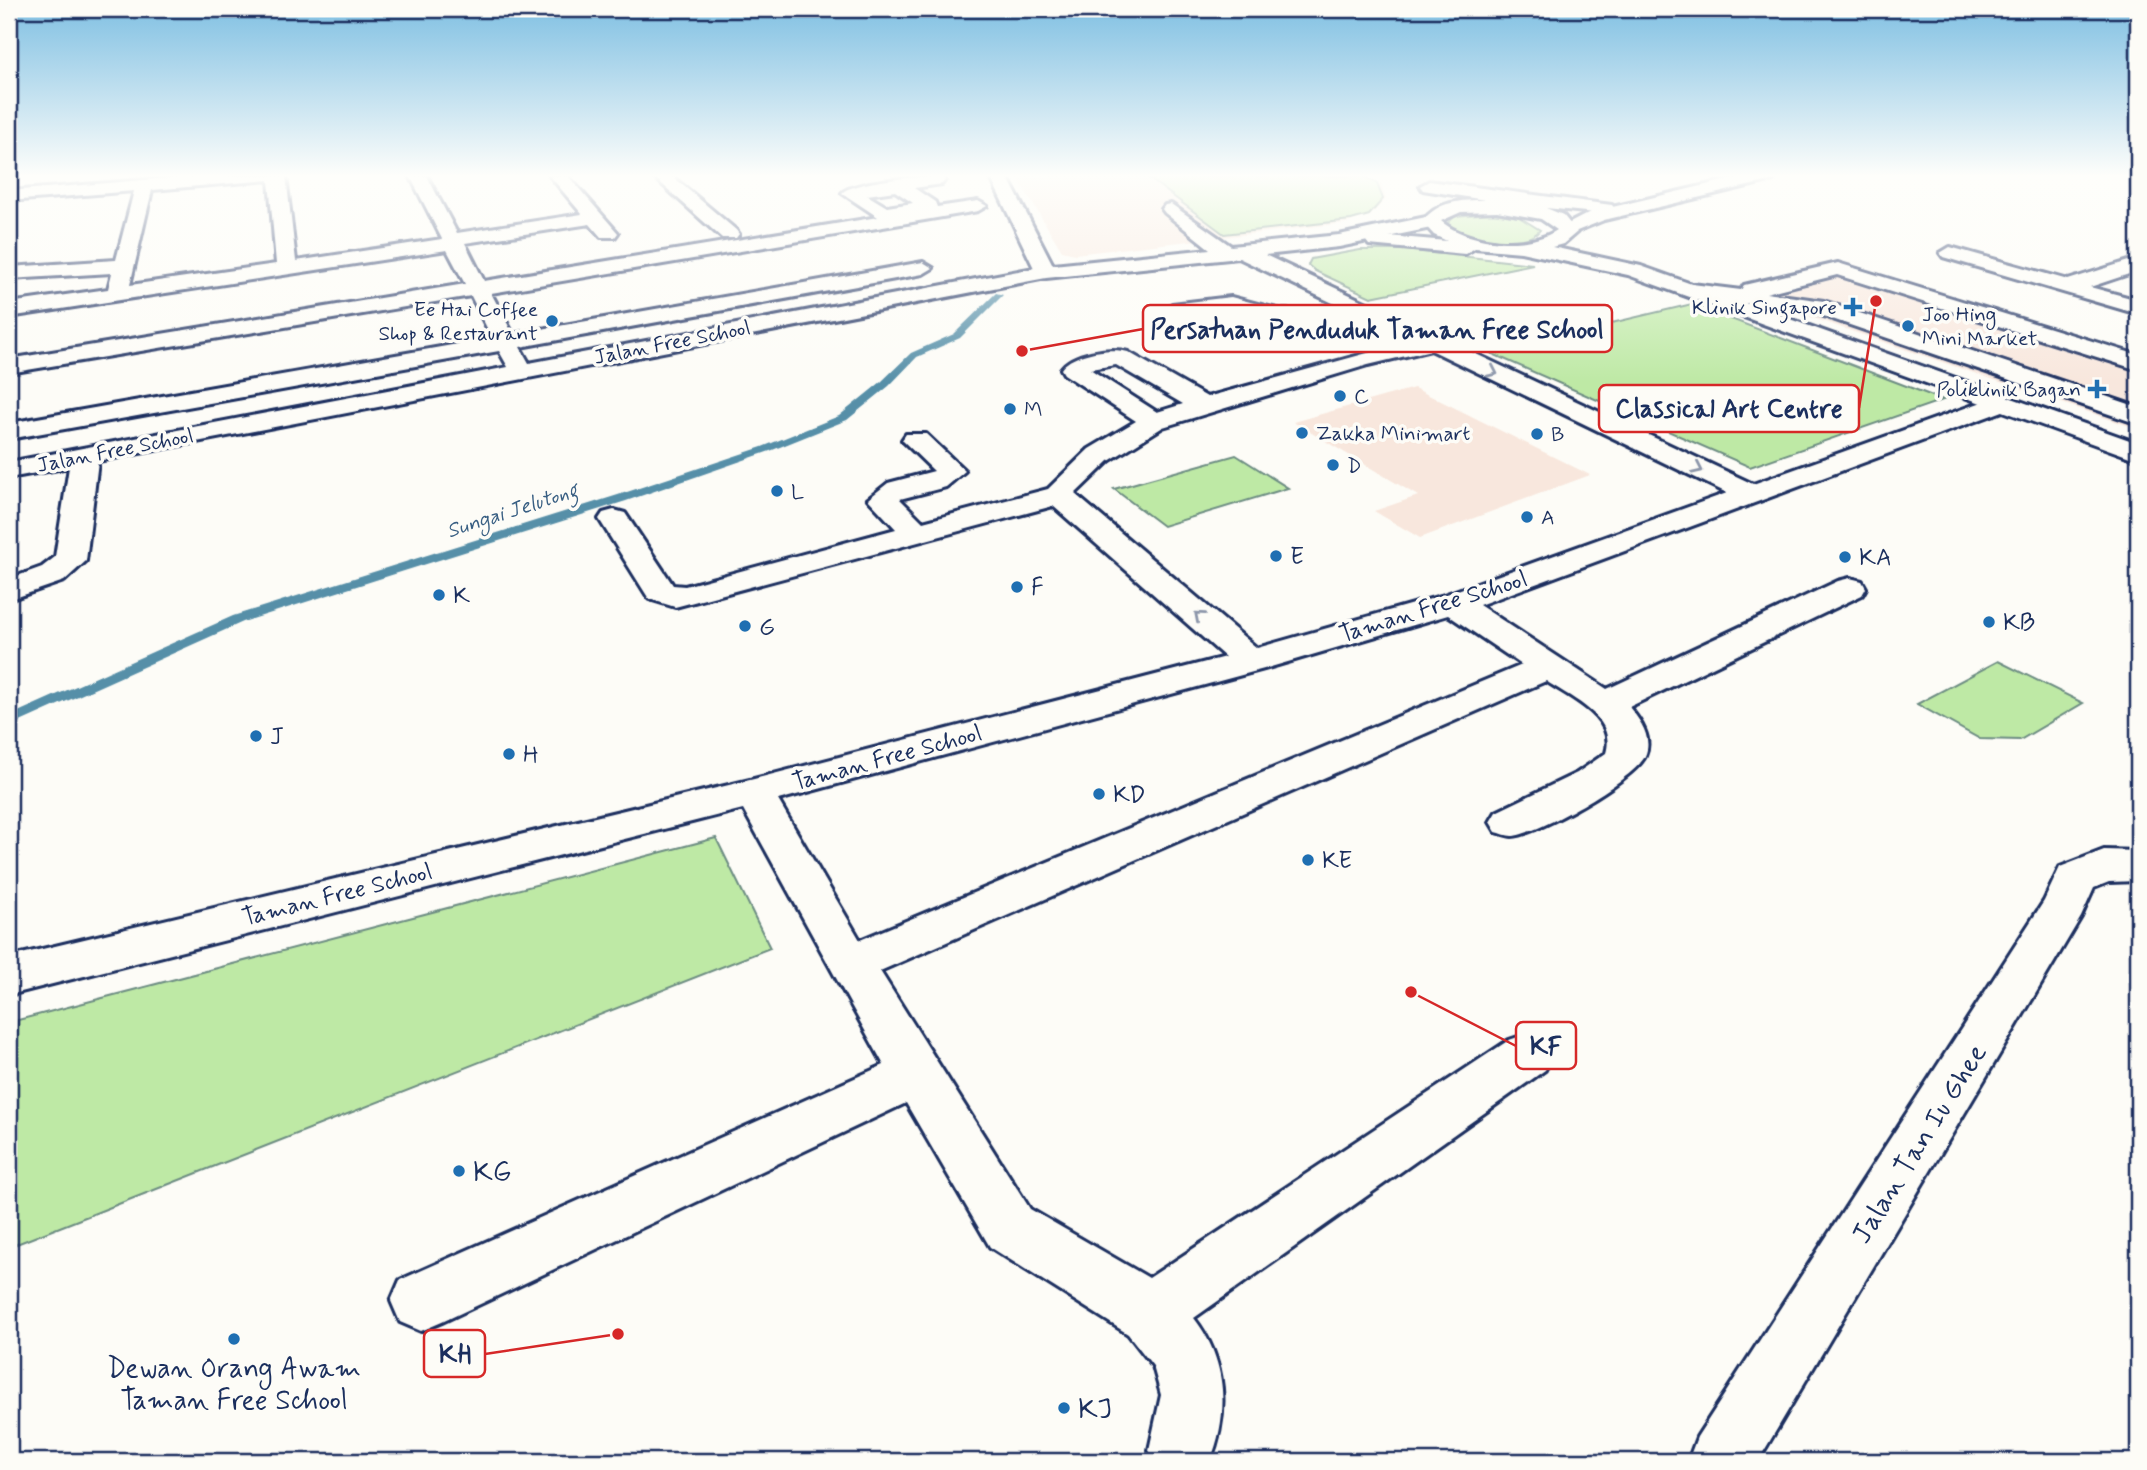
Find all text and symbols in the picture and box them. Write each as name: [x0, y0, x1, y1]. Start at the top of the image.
place label: Klinik Singapore: [1692, 294, 1837, 324]
place label: Ee Hai Coffee Shop & Restaurant: [378, 296, 538, 348]
marker: Klinik Singapore: [1843, 297, 1863, 317]
place label: Joo Hing Mini Market: [1922, 301, 2037, 353]
callout: Persatuan Penduduk Taman Free School: [1143, 305, 1612, 352]
marker: Ee Hai Coffee Shop & Restaurant: [544, 313, 560, 329]
street label: Jalan Free School: [592, 314, 753, 372]
text: Persatuan Penduduk Taman Free School: [1150, 314, 1604, 348]
marker: Joo Hing Mini Market: [1900, 318, 1916, 334]
one-way arrow: [1486, 363, 1498, 377]
place label: Poliklinik Bagan: [1936, 376, 2081, 404]
marker: Poliklinik Bagan: [2087, 379, 2107, 399]
place label: C: [1354, 383, 1369, 411]
callout: Classical Art Centre: [1599, 385, 1859, 432]
marker: C: [1332, 388, 1348, 404]
text: Classical Art Centre: [1615, 393, 1843, 427]
place label: M: [1024, 396, 1042, 424]
marker: M: [1002, 401, 1018, 417]
place label: Zakka Minimart: [1316, 420, 1471, 448]
place label: B: [1551, 421, 1564, 449]
street label: Jalan Free School: [35, 422, 196, 480]
marker: Zakka Minimart: [1294, 425, 1310, 441]
marker: B: [1529, 426, 1545, 442]
place label: D: [1347, 452, 1361, 480]
marker: D: [1325, 457, 1341, 473]
one-way arrow: [1691, 460, 1704, 474]
water label: Sungai Jelutong: [443, 476, 584, 547]
place label: L: [791, 478, 804, 506]
marker: L: [769, 483, 785, 499]
place label: A: [1541, 504, 1555, 532]
marker: A: [1519, 509, 1535, 525]
place label: E: [1290, 542, 1304, 573]
place label: KA: [1859, 543, 1892, 574]
marker: E: [1268, 548, 1284, 564]
marker: KA: [1837, 549, 1853, 565]
street label: Taman Free School: [1336, 564, 1531, 651]
place label: F: [1031, 573, 1044, 604]
marker: F: [1009, 579, 1025, 595]
place label: K: [453, 581, 470, 612]
marker: K: [431, 587, 447, 603]
place label: KB: [2003, 608, 2035, 639]
place label: G: [759, 612, 775, 643]
one-way arrow: [1195, 612, 1208, 624]
marker: KB: [1981, 614, 1997, 630]
marker: G: [737, 618, 753, 634]
street label: Taman Free School: [789, 718, 986, 799]
place label: J: [270, 722, 284, 753]
marker: J: [248, 728, 264, 744]
place label: H: [523, 740, 539, 771]
marker: H: [501, 746, 517, 762]
place label: KD: [1113, 780, 1146, 811]
marker: KD: [1091, 786, 1107, 802]
place label: KE: [1322, 846, 1352, 877]
marker: KE: [1300, 852, 1316, 868]
street label: Taman Free School: [239, 857, 436, 934]
callout: KF: [1516, 1022, 1576, 1069]
text: KF: [1530, 1031, 1562, 1065]
street label: Jalan Tan Iu Ghee: [1844, 1038, 1996, 1251]
place label: KG: [473, 1155, 511, 1192]
marker: KG: [451, 1163, 467, 1179]
callout: KH: [424, 1330, 485, 1377]
marker: Dewan Orang Awam Taman Free School: [226, 1331, 242, 1347]
text: KH: [439, 1339, 471, 1373]
place label: Dewan Orang Awam Taman Free School: [107, 1351, 361, 1420]
place label: KJ: [1078, 1392, 1112, 1429]
marker: KJ: [1056, 1400, 1072, 1416]

